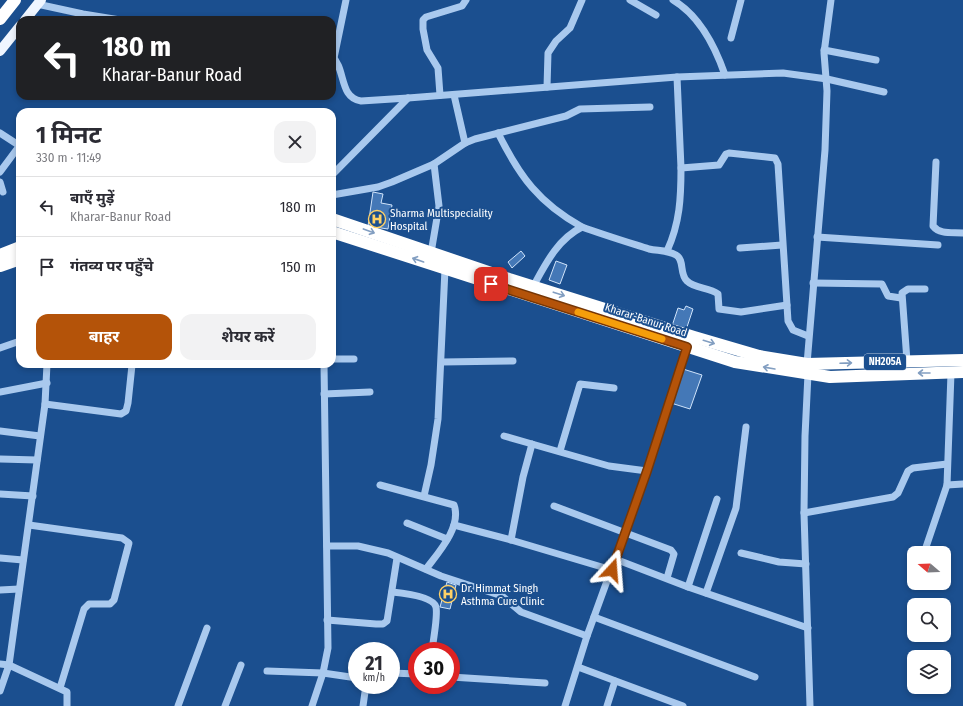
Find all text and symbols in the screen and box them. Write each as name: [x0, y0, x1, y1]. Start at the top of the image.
text: 180 m: [102, 30, 171, 63]
icon: left: [36, 32, 88, 84]
text: Kharar-Banur Road: [102, 64, 242, 86]
text: 1 मिनट: [36, 121, 102, 149]
button: close: [274, 121, 316, 163]
text: 330 m · 11:49: [36, 150, 101, 165]
text: बाएँ मुड़ें: [70, 189, 114, 207]
icon: left: [36, 196, 58, 218]
text: 180 m: [280, 198, 316, 216]
place label: Sharma Multispeciality Hospital: [390, 207, 493, 233]
text: Kharar-Banur Road: [70, 209, 171, 224]
hospital icon: Sharma Multispeciality Hospital: [367, 209, 387, 229]
one-way arrow: [363, 227, 375, 235]
one-way arrow: [412, 255, 424, 263]
icon: arrive: [36, 256, 58, 278]
text: गंतव्य पर पहुँचे: [70, 257, 153, 275]
text: 150 m: [280, 258, 316, 276]
pin: [474, 267, 508, 301]
icon: arrive: [480, 273, 502, 295]
one-way arrow: [552, 291, 565, 298]
street label: Kharar-Banur Road: [603, 301, 689, 339]
button: बाहर: [36, 314, 172, 360]
button: शेयर करें: [180, 314, 316, 360]
one-way arrow: [703, 339, 716, 346]
road number: NH205A: [864, 354, 906, 370]
one-way arrow: [839, 359, 852, 366]
one-way arrow: [763, 363, 776, 371]
one-way arrow: [918, 369, 931, 377]
north arrow: [907, 546, 951, 590]
map controls: [907, 546, 951, 694]
position arrow: [591, 549, 633, 591]
place label: Dr. Himmat Singh Asthma Cure Clinic: [461, 582, 545, 608]
hospital icon: Dr. Himmat Singh Asthma Cure Clinic: [438, 584, 458, 604]
button: search: [907, 598, 951, 642]
speed limit sign: 30: [408, 642, 460, 694]
button: layers: [907, 650, 951, 694]
text: 21: [365, 651, 383, 675]
text: km/h: [363, 672, 385, 684]

